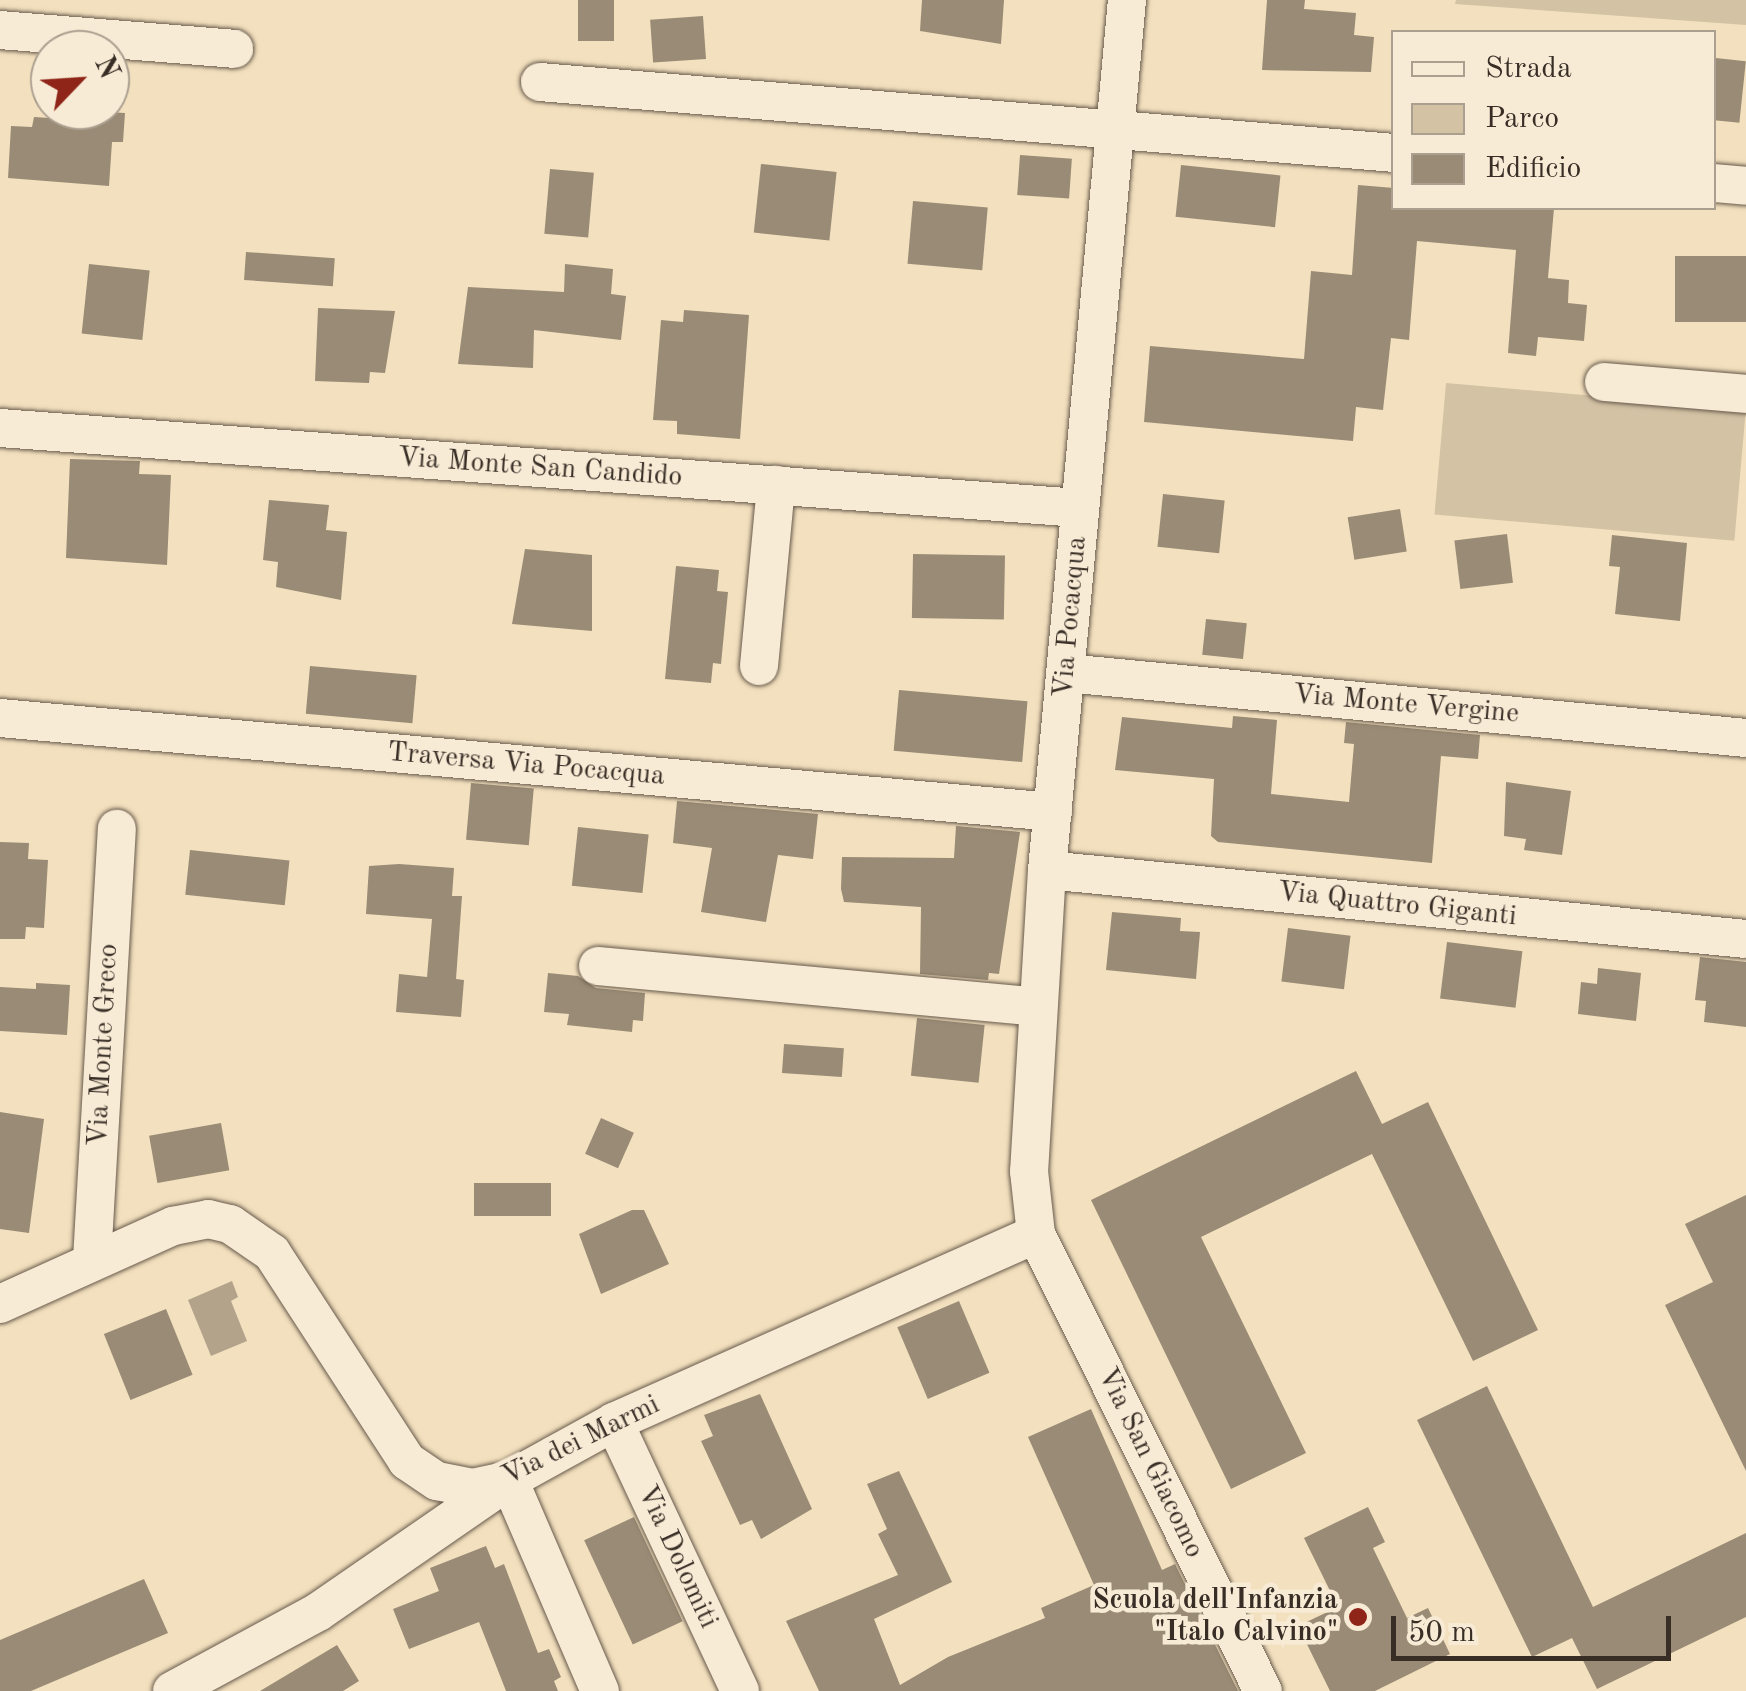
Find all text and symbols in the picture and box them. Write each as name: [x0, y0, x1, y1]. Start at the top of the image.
north arrow: [30, 30, 130, 130]
legend: [1391, 30, 1716, 210]
text: N: [88, 53, 123, 84]
text: Strada: [1485, 54, 1572, 84]
text: Parco: [1485, 104, 1559, 134]
text: Edificio: [1485, 154, 1581, 184]
street label: Via Monte San Candido: [397, 441, 683, 495]
street label: Via Pocacqua: [1047, 535, 1095, 699]
street label: Via Monte Vergine: [1292, 678, 1520, 732]
street label: Traversa Via Pocacqua: [386, 736, 666, 794]
street label: Via Quattro Giganti: [1276, 876, 1518, 934]
street label: Via Monte Greco: [82, 943, 126, 1147]
street label: Via San Giacomo: [1089, 1362, 1211, 1564]
street label: Via dei Marmi: [497, 1388, 665, 1494]
street label: Via Dolomiti: [629, 1480, 725, 1634]
place label: Scuola dell'Infanzia "Italo Calvino": [1092, 1584, 1338, 1650]
scale bar: [1396, 1596, 1676, 1658]
marker: Scuola dell'Infanzia "Italo Calvino": [1347, 1606, 1369, 1628]
text: 50 m: [1408, 1618, 1475, 1648]

